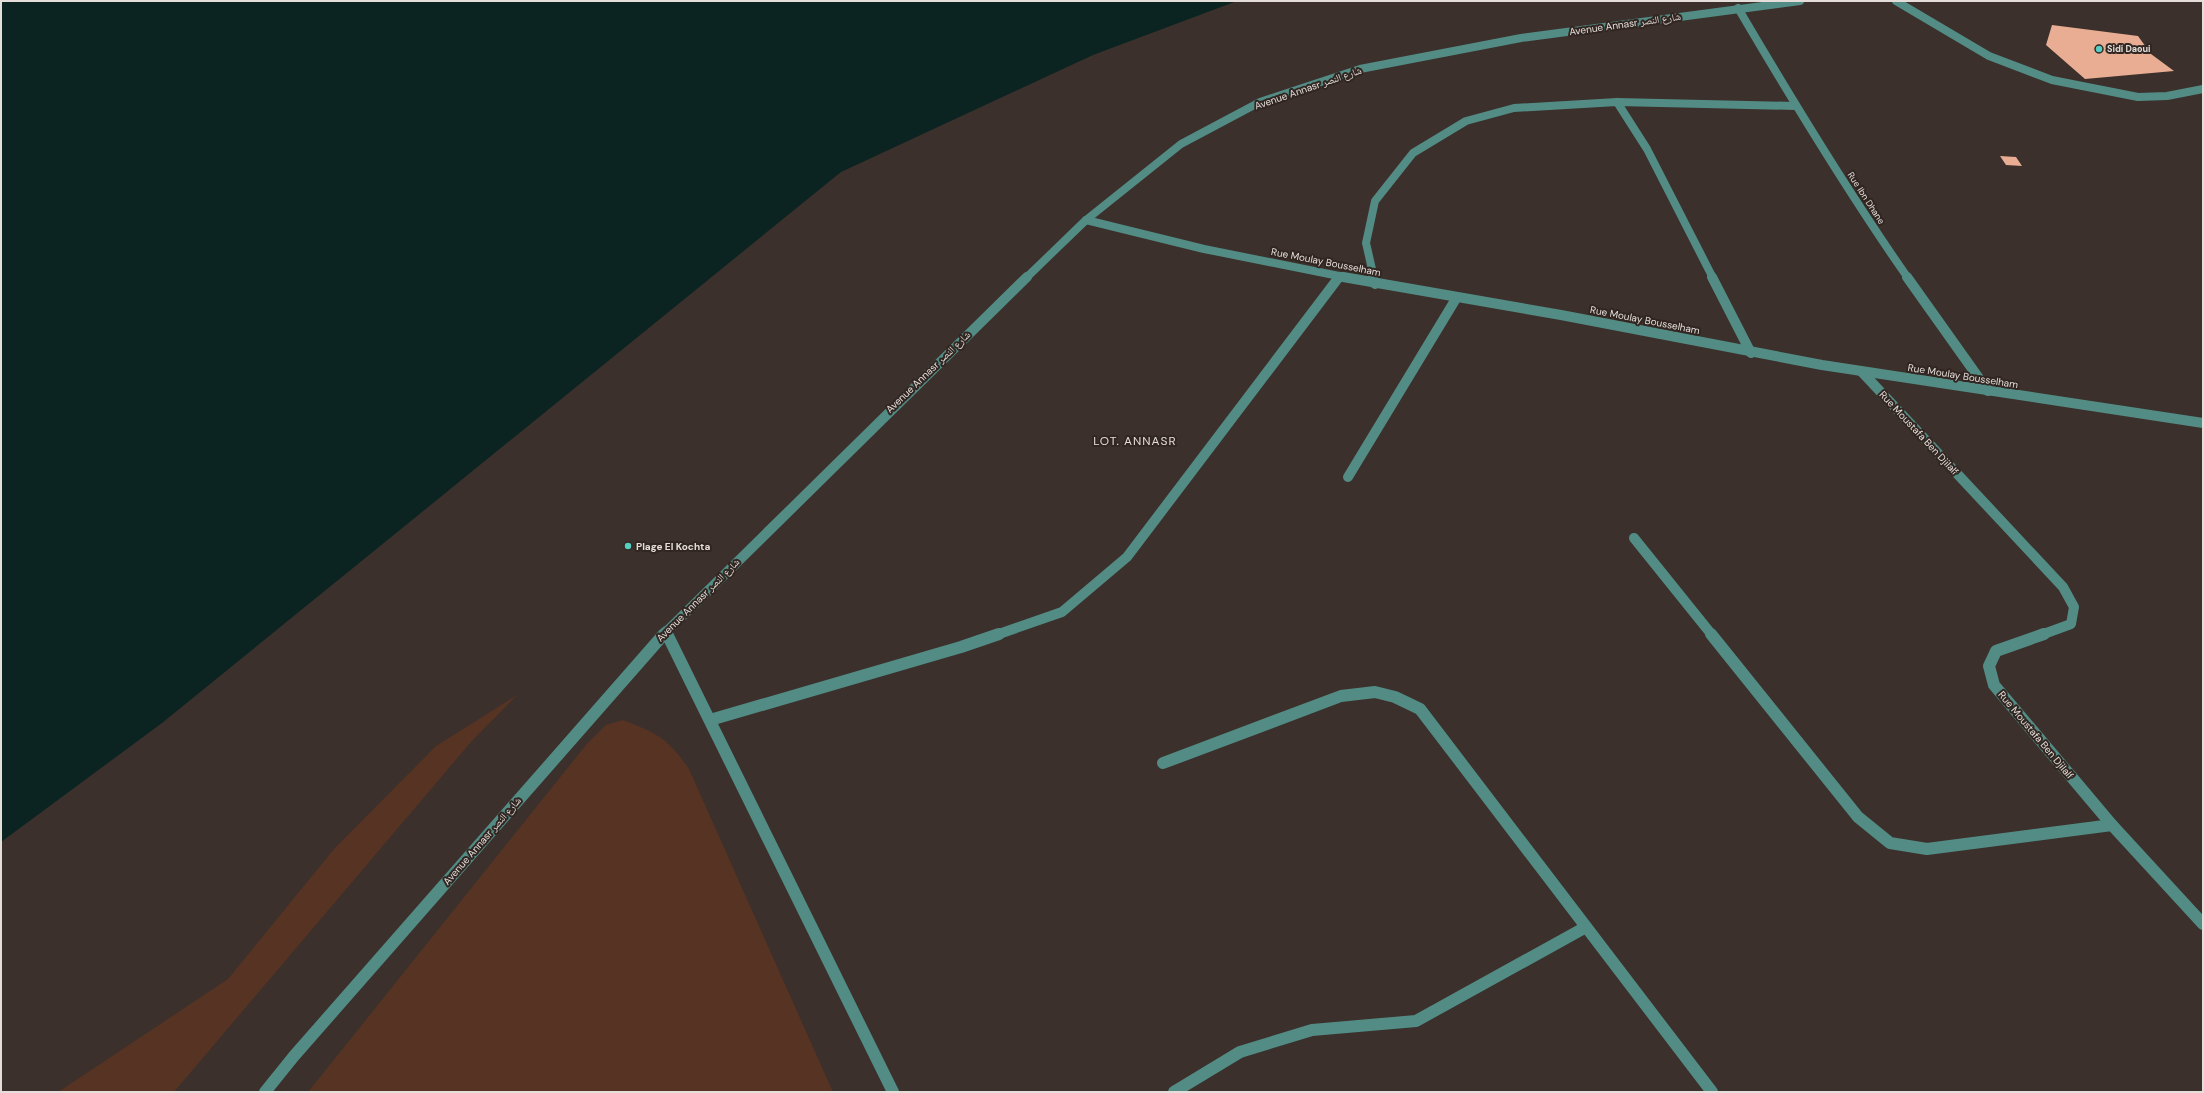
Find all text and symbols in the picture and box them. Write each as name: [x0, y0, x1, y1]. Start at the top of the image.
street label: Avenue Annasr شارع النصر: [1568, 10, 1682, 38]
place label: Sidi Daoui: [2107, 43, 2151, 55]
marker: Sidi Daoui: [2094, 44, 2104, 54]
street label: Avenue Annasr شارع النصر: [1253, 63, 1364, 112]
street label: Rue Ibn Dhane: [1845, 170, 1887, 226]
street label: Rue Moulay Bousselham: [1270, 245, 1382, 279]
street label: Rue Moulay Bousselham: [1589, 303, 1701, 337]
street label: Avenue Annasr شارع النصر: [883, 328, 973, 416]
street label: Rue Moulay Bousselham: [1907, 361, 2019, 391]
street label: Rue Moustafa Ben Djilalf: [1877, 388, 1962, 478]
district label: LOT. ANNASR: [1093, 433, 1177, 449]
place label: Plage El Kochta: [636, 540, 710, 553]
marker: Plage El Kochta: [623, 541, 633, 551]
street label: Avenue Annasr شارع النصر: [654, 555, 743, 644]
street label: Rue Moustafa Ben Djilalf: [1995, 688, 2077, 782]
street label: Avenue Annasr شارع النصر: [440, 794, 524, 888]

